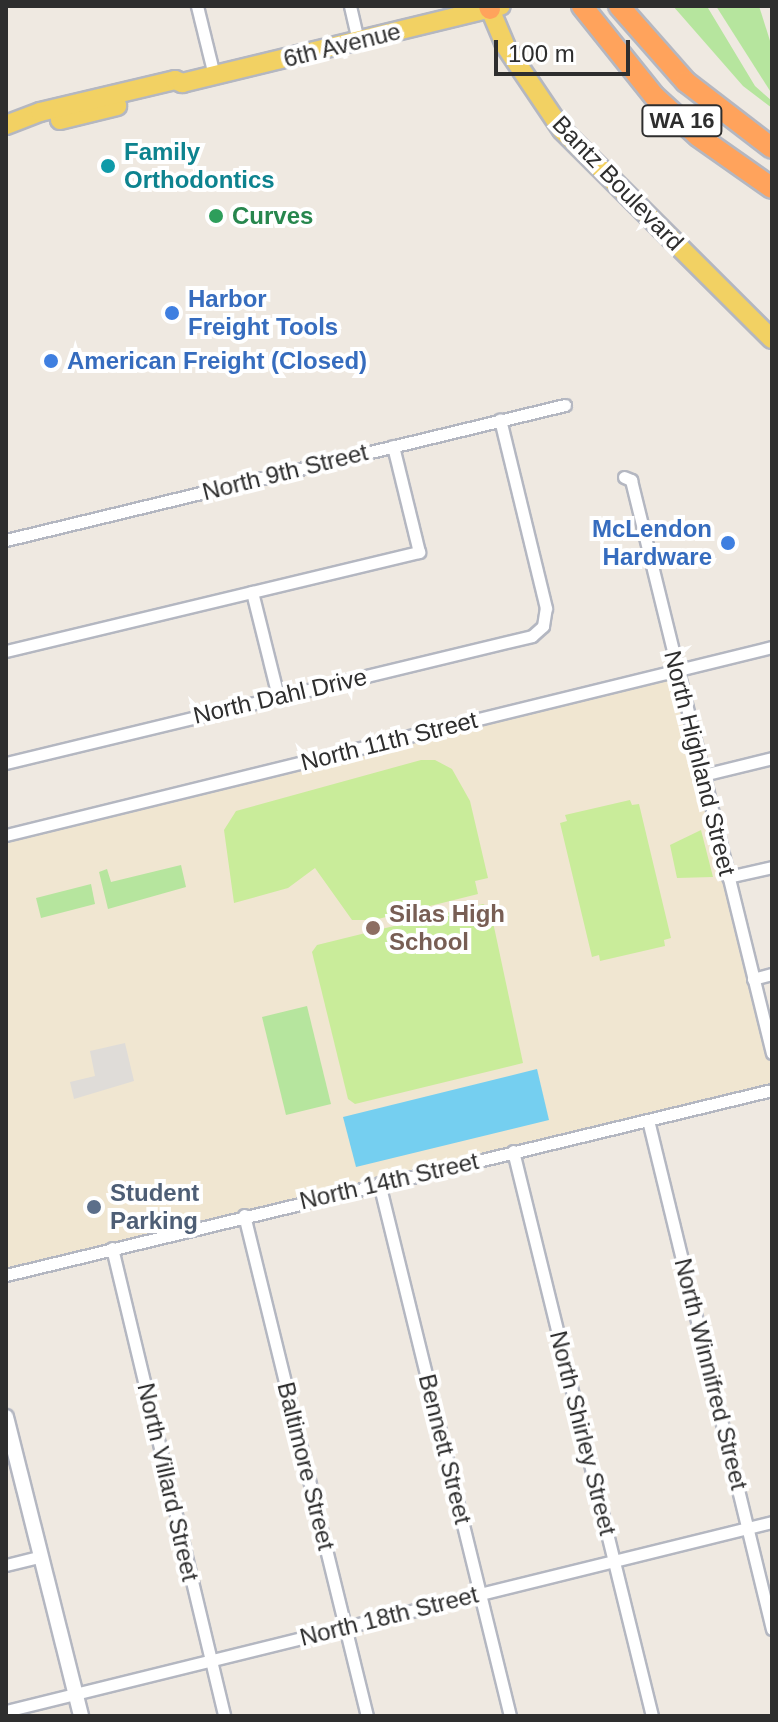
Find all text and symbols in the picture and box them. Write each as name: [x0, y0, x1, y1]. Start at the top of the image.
street label: 6th Avenue: [280, 16, 404, 74]
scale bar: [498, 24, 634, 74]
text: 100 m: [508, 40, 575, 67]
road number: WA 16: [640, 103, 724, 139]
street label: Bantz Boulevard: [546, 110, 690, 256]
place label: Family Orthodontics: [124, 138, 275, 194]
marker: Family Orthodontics: [99, 157, 117, 175]
place label: Curves: [232, 202, 313, 230]
marker: Curves: [207, 207, 225, 225]
place label: Harbor Freight Tools: [188, 285, 338, 341]
marker: Harbor Freight Tools: [163, 304, 181, 322]
place label: American Freight (Closed): [67, 347, 367, 375]
marker: American Freight (Closed): [42, 352, 60, 370]
street label: North 9th Street: [199, 438, 371, 506]
place label: McLendon Hardware: [592, 515, 712, 571]
marker: McLendon Hardware: [719, 534, 737, 552]
street label: North Highland Street: [658, 648, 742, 878]
street label: North Dahl Drive: [190, 662, 370, 730]
street label: North 11th Street: [298, 705, 480, 777]
place label: Silas High School: [389, 900, 505, 956]
marker: Silas High School: [364, 919, 382, 937]
street label: North 14th Street: [297, 1146, 481, 1216]
place label: Student Parking: [110, 1179, 199, 1235]
marker: Student Parking: [85, 1198, 103, 1216]
street label: North Winnifred Street: [668, 1255, 754, 1493]
street label: North Shirley Street: [544, 1328, 622, 1538]
street label: Bennett Street: [412, 1371, 478, 1527]
street label: Baltimore Street: [271, 1379, 341, 1553]
street label: North Villard Street: [131, 1380, 205, 1584]
street label: North 18th Street: [297, 1580, 481, 1652]

